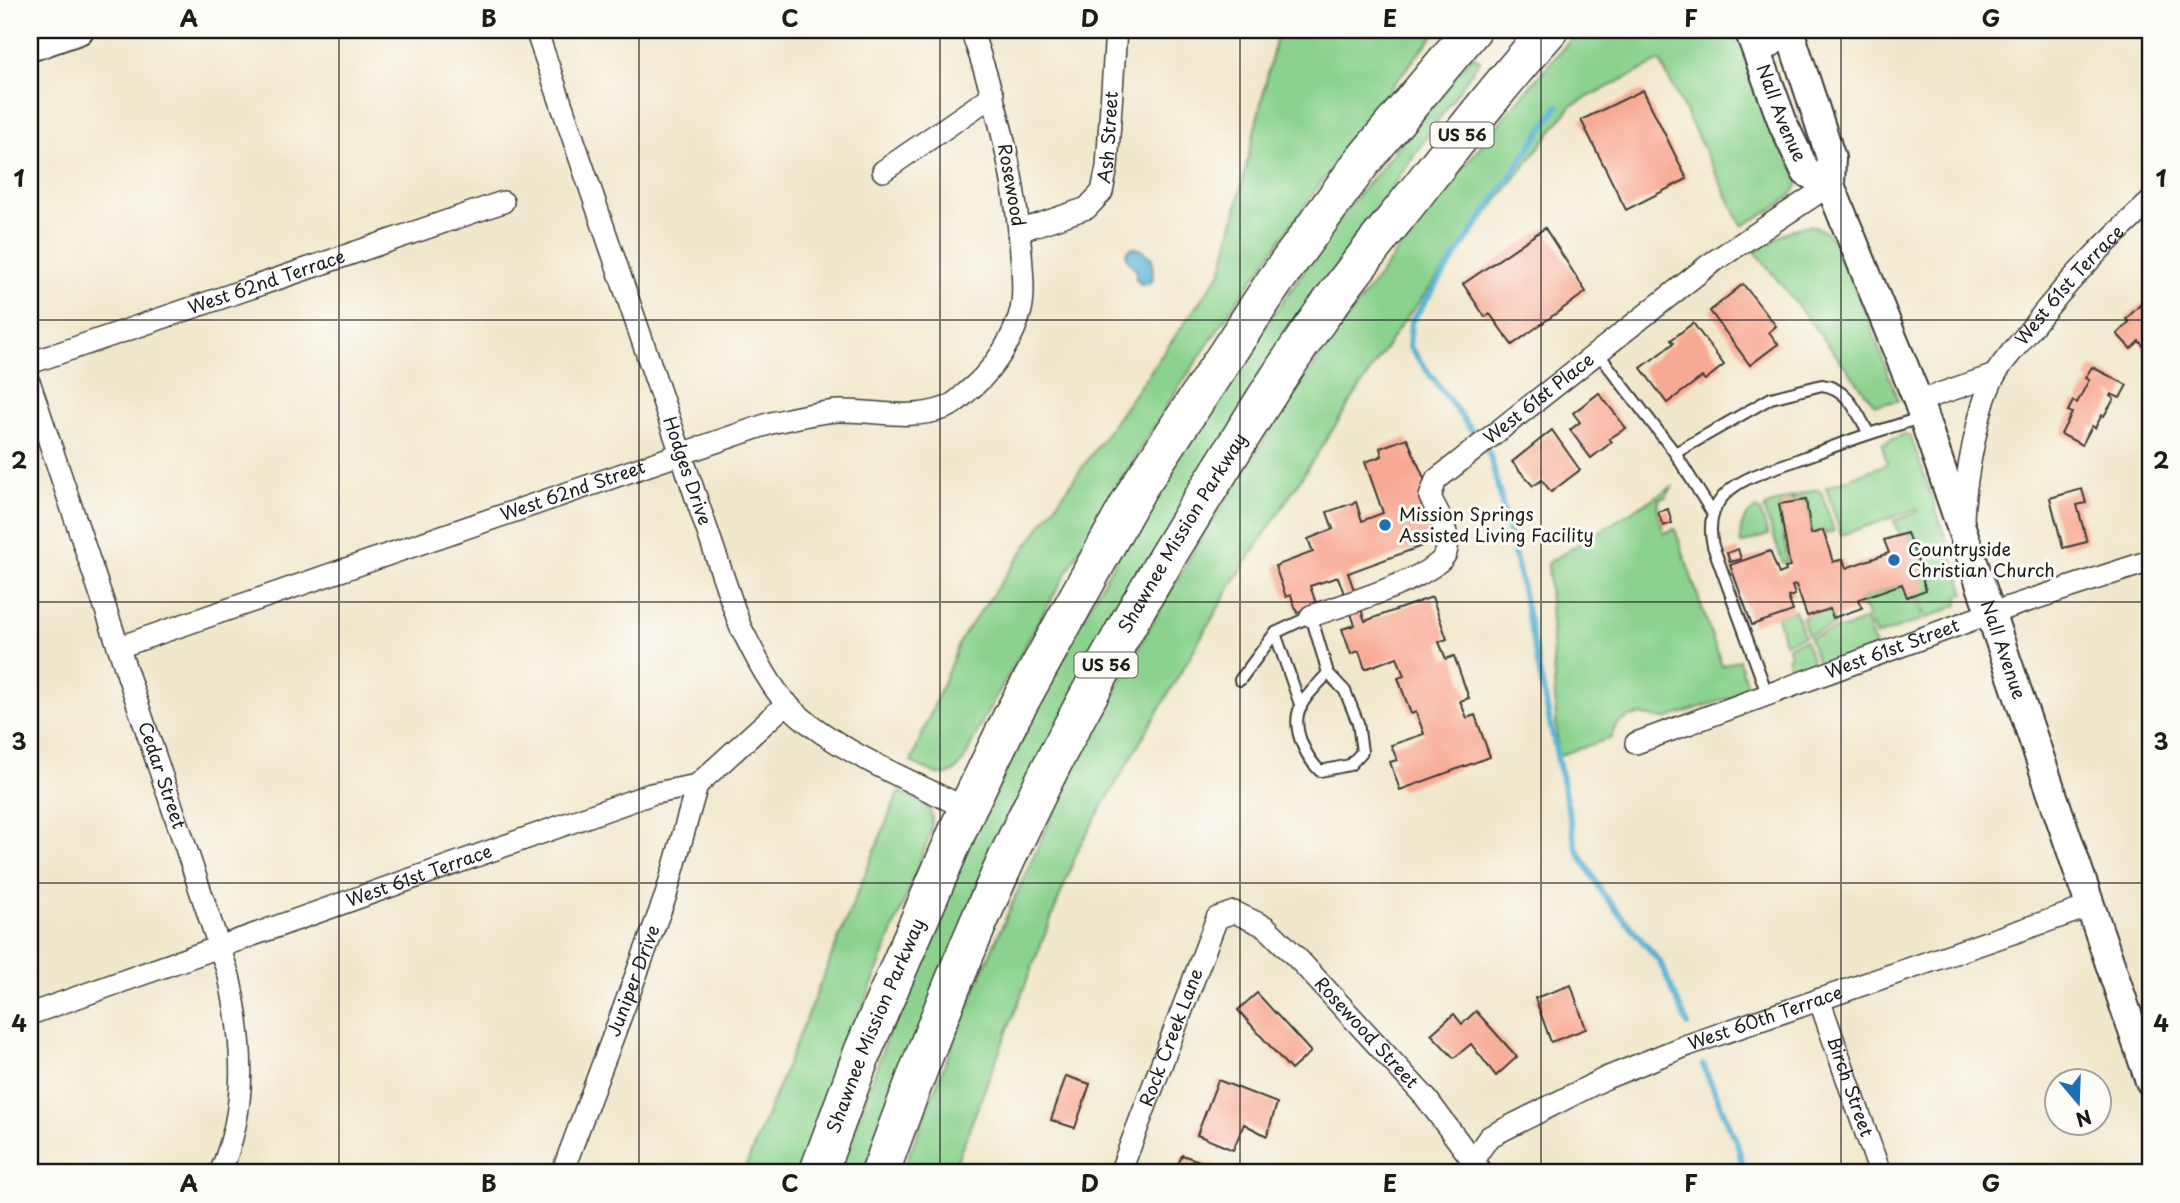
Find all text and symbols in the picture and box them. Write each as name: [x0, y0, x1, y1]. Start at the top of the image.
text: A: [180, 0, 198, 35]
text: B: [481, 0, 497, 35]
text: C: [781, 0, 799, 35]
text: D: [1081, 0, 1099, 35]
text: E: [1383, 0, 1397, 35]
text: F: [1684, 0, 1698, 35]
text: G: [1982, 0, 2000, 35]
street label: Nall Avenue: [1751, 60, 1814, 166]
street label: Ash Street: [1089, 90, 1124, 185]
road number: US 56: [1430, 122, 1494, 148]
street label: Rosewood: [992, 141, 1033, 228]
text: 1: [14, 160, 25, 195]
text: 1: [2156, 160, 2167, 195]
street label: West 61st Terrace: [2008, 218, 2129, 351]
street label: West 62nd Terrace: [184, 242, 348, 320]
street label: West 61st Place: [1477, 345, 1599, 450]
street label: Hodges Drive: [657, 412, 719, 528]
street label: Shawnee Mission Parkway: [1110, 427, 1252, 638]
text: 2: [11, 442, 27, 477]
text: 2: [2153, 442, 2169, 477]
street label: West 62nd Street: [496, 452, 649, 527]
place label: Mission Springs Assisted Living Facility: [1399, 500, 1594, 548]
marker: Mission Springs Assisted Living Facility: [1377, 517, 1393, 533]
place label: Countryside Christian Church: [1908, 535, 2055, 583]
marker: Countryside Christian Church: [1886, 552, 1902, 568]
street label: Nall Avenue: [1975, 596, 2034, 703]
street label: West 61st Street: [1821, 611, 1963, 685]
road number: US 56: [1074, 652, 1138, 678]
street label: Cedar Street: [132, 718, 194, 832]
text: 3: [11, 723, 27, 758]
text: 3: [2153, 723, 2169, 758]
street label: West 61st Terrace: [342, 836, 495, 913]
street label: Shawnee Mission Parkway: [819, 914, 931, 1137]
street label: Juniper Drive: [599, 921, 666, 1040]
street label: Rock Creek Lane: [1132, 964, 1209, 1110]
street label: Rosewood Street: [1309, 970, 1426, 1094]
street label: West 60th Terrace: [1684, 978, 1846, 1056]
text: 4: [11, 1005, 27, 1040]
text: 4: [2153, 1005, 2169, 1040]
street label: Birch Street: [1821, 1032, 1881, 1140]
north arrow: [2044, 1066, 2114, 1136]
text: N: [2072, 1103, 2096, 1135]
text: A: [180, 1165, 198, 1200]
text: B: [481, 1165, 497, 1200]
text: C: [781, 1165, 799, 1200]
text: D: [1081, 1165, 1099, 1200]
text: E: [1383, 1165, 1397, 1200]
text: F: [1684, 1165, 1698, 1200]
text: G: [1982, 1165, 2000, 1200]

